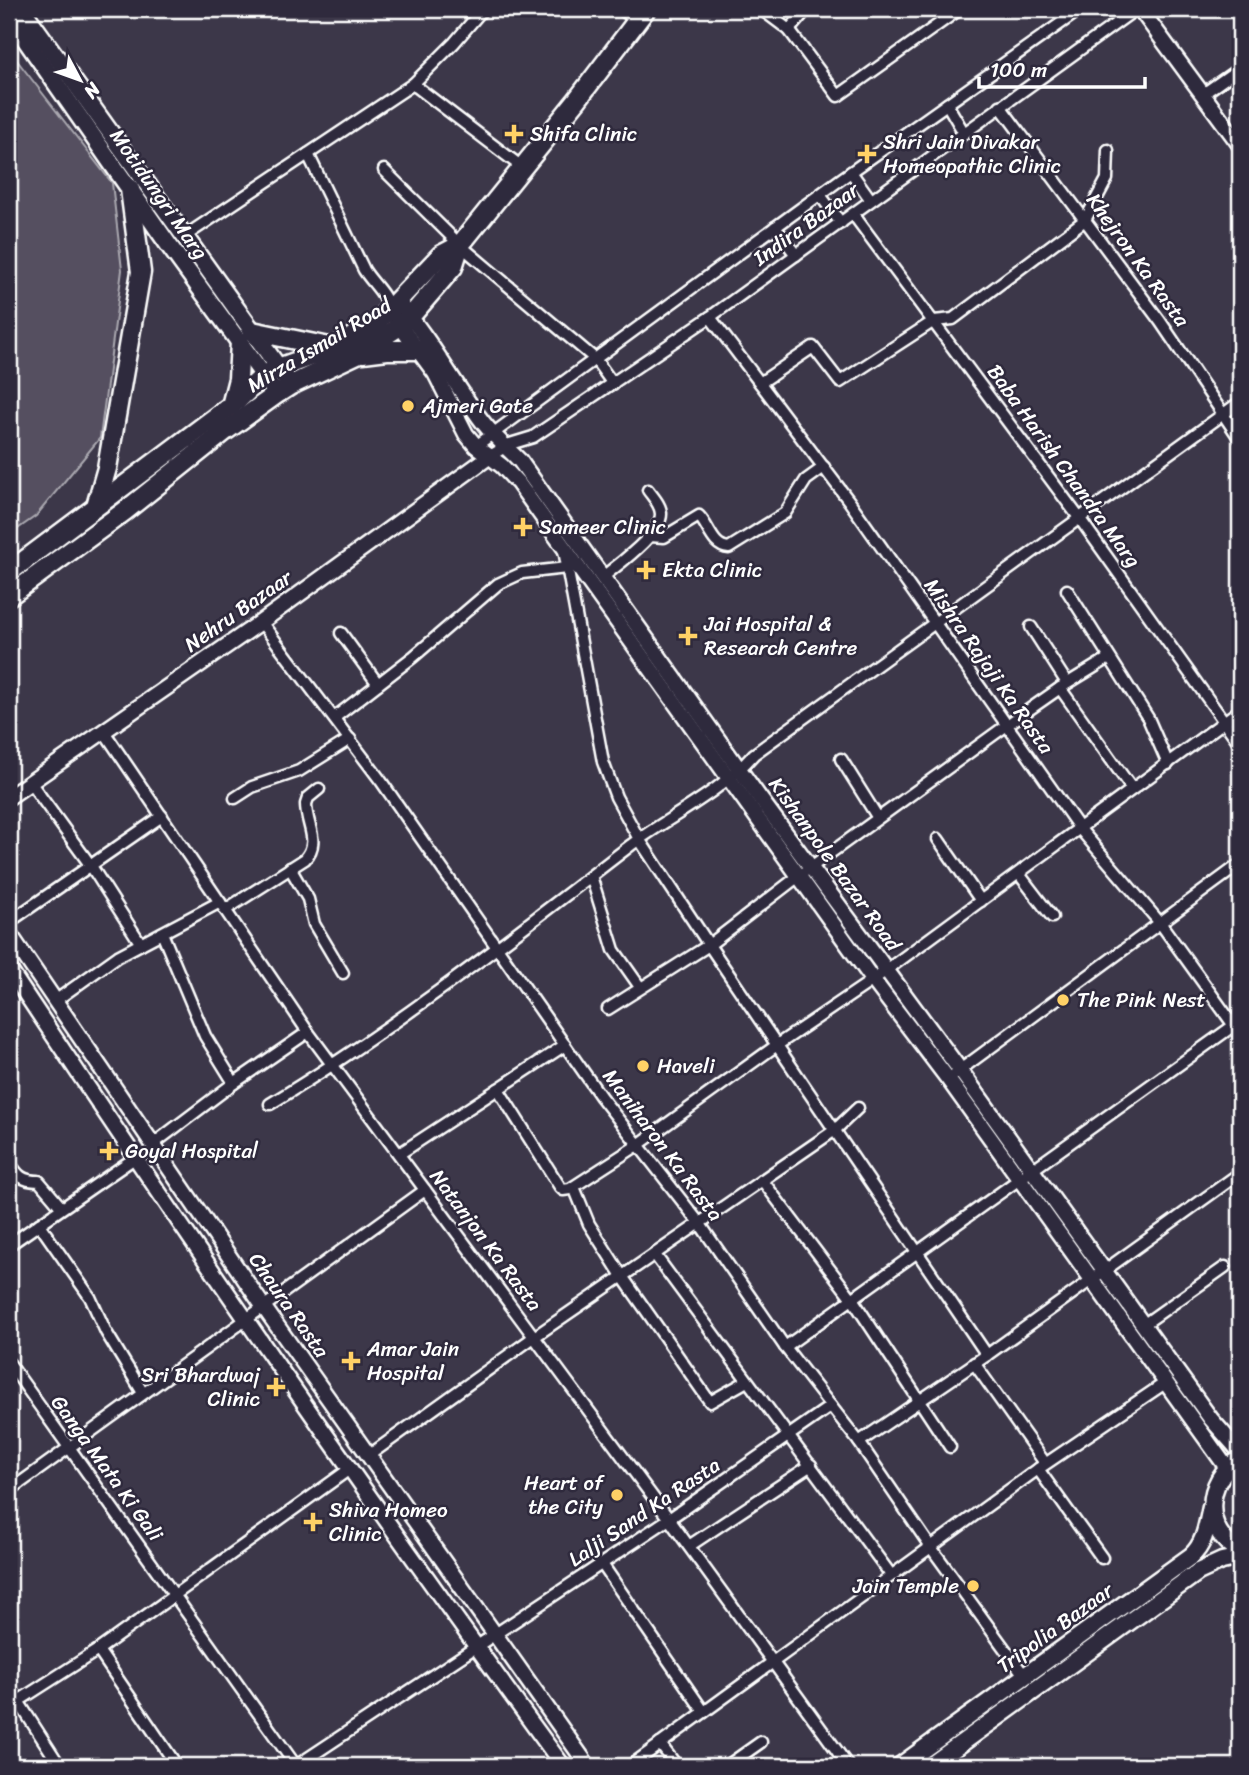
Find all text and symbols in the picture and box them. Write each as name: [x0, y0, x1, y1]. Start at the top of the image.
north arrow: [46, 46, 116, 116]
scale bar: [979, 46, 1146, 90]
text: 100 m: [990, 51, 1047, 89]
text: N: [75, 74, 110, 107]
place label: Shifa Clinic: [530, 115, 638, 153]
street label: Motidungri Marg: [99, 120, 219, 268]
place label: Shri Jain Divakar Homeopathic Clinic: [883, 123, 1061, 185]
marker: Shifa Clinic: [504, 124, 524, 144]
marker: Shri Jain Divakar Homeopathic Clinic: [857, 144, 877, 164]
street label: Indira Bazaar: [744, 171, 869, 277]
street label: Khejron Ka Rasta: [1076, 185, 1200, 336]
street label: Mirza Ismail Road: [239, 286, 400, 403]
street label: Baba Harish Chandra Marg: [977, 356, 1152, 577]
place label: Ajmeri Gate: [421, 387, 533, 425]
marker: Ajmeri Gate: [400, 398, 416, 414]
place label: Sameer Clinic: [539, 508, 666, 546]
marker: Sameer Clinic: [513, 517, 533, 537]
place label: Ekta Clinic: [662, 551, 762, 589]
street label: Nehru Bazaar: [176, 559, 301, 663]
marker: Ekta Clinic: [636, 560, 656, 580]
street label: Mishra Rajaji Ka Rasta: [914, 570, 1065, 763]
place label: Jai Hospital & Research Centre: [703, 605, 857, 667]
marker: Jai Hospital & Research Centre: [678, 626, 698, 646]
street label: Kishanpole Bazar Road: [758, 769, 913, 961]
place label: The Pink Nest: [1077, 981, 1206, 1019]
marker: The Pink Nest: [1055, 992, 1071, 1008]
place label: Haveli: [657, 1047, 716, 1085]
marker: Haveli: [635, 1058, 651, 1074]
street label: Maniharon Ka Rasta: [593, 1060, 734, 1230]
place label: Goyal Hospital: [125, 1132, 259, 1170]
marker: Goyal Hospital: [99, 1141, 119, 1161]
street label: Natanjon Ka Rasta: [419, 1160, 553, 1320]
street label: Chaura Rasta: [238, 1244, 340, 1366]
place label: Amar Jain Hospital: [366, 1330, 459, 1392]
marker: Amar Jain Hospital: [341, 1351, 361, 1371]
place label: Sri Bhardwaj Clinic: [141, 1356, 261, 1418]
marker: Sri Bhardwaj Clinic: [266, 1377, 286, 1397]
street label: Ganga Mata Ki Gali: [41, 1387, 174, 1550]
street label: Lalji Sand Ka Rasta: [560, 1446, 728, 1577]
place label: Heart of the City: [524, 1464, 605, 1526]
marker: Heart of the City: [609, 1487, 625, 1503]
place label: Shiva Homeo Clinic: [329, 1491, 448, 1553]
marker: Shiva Homeo Clinic: [303, 1512, 323, 1532]
place label: Jain Temple: [852, 1567, 959, 1605]
street label: Tripolia Bazaar: [988, 1571, 1123, 1684]
marker: Jain Temple: [965, 1578, 981, 1594]

